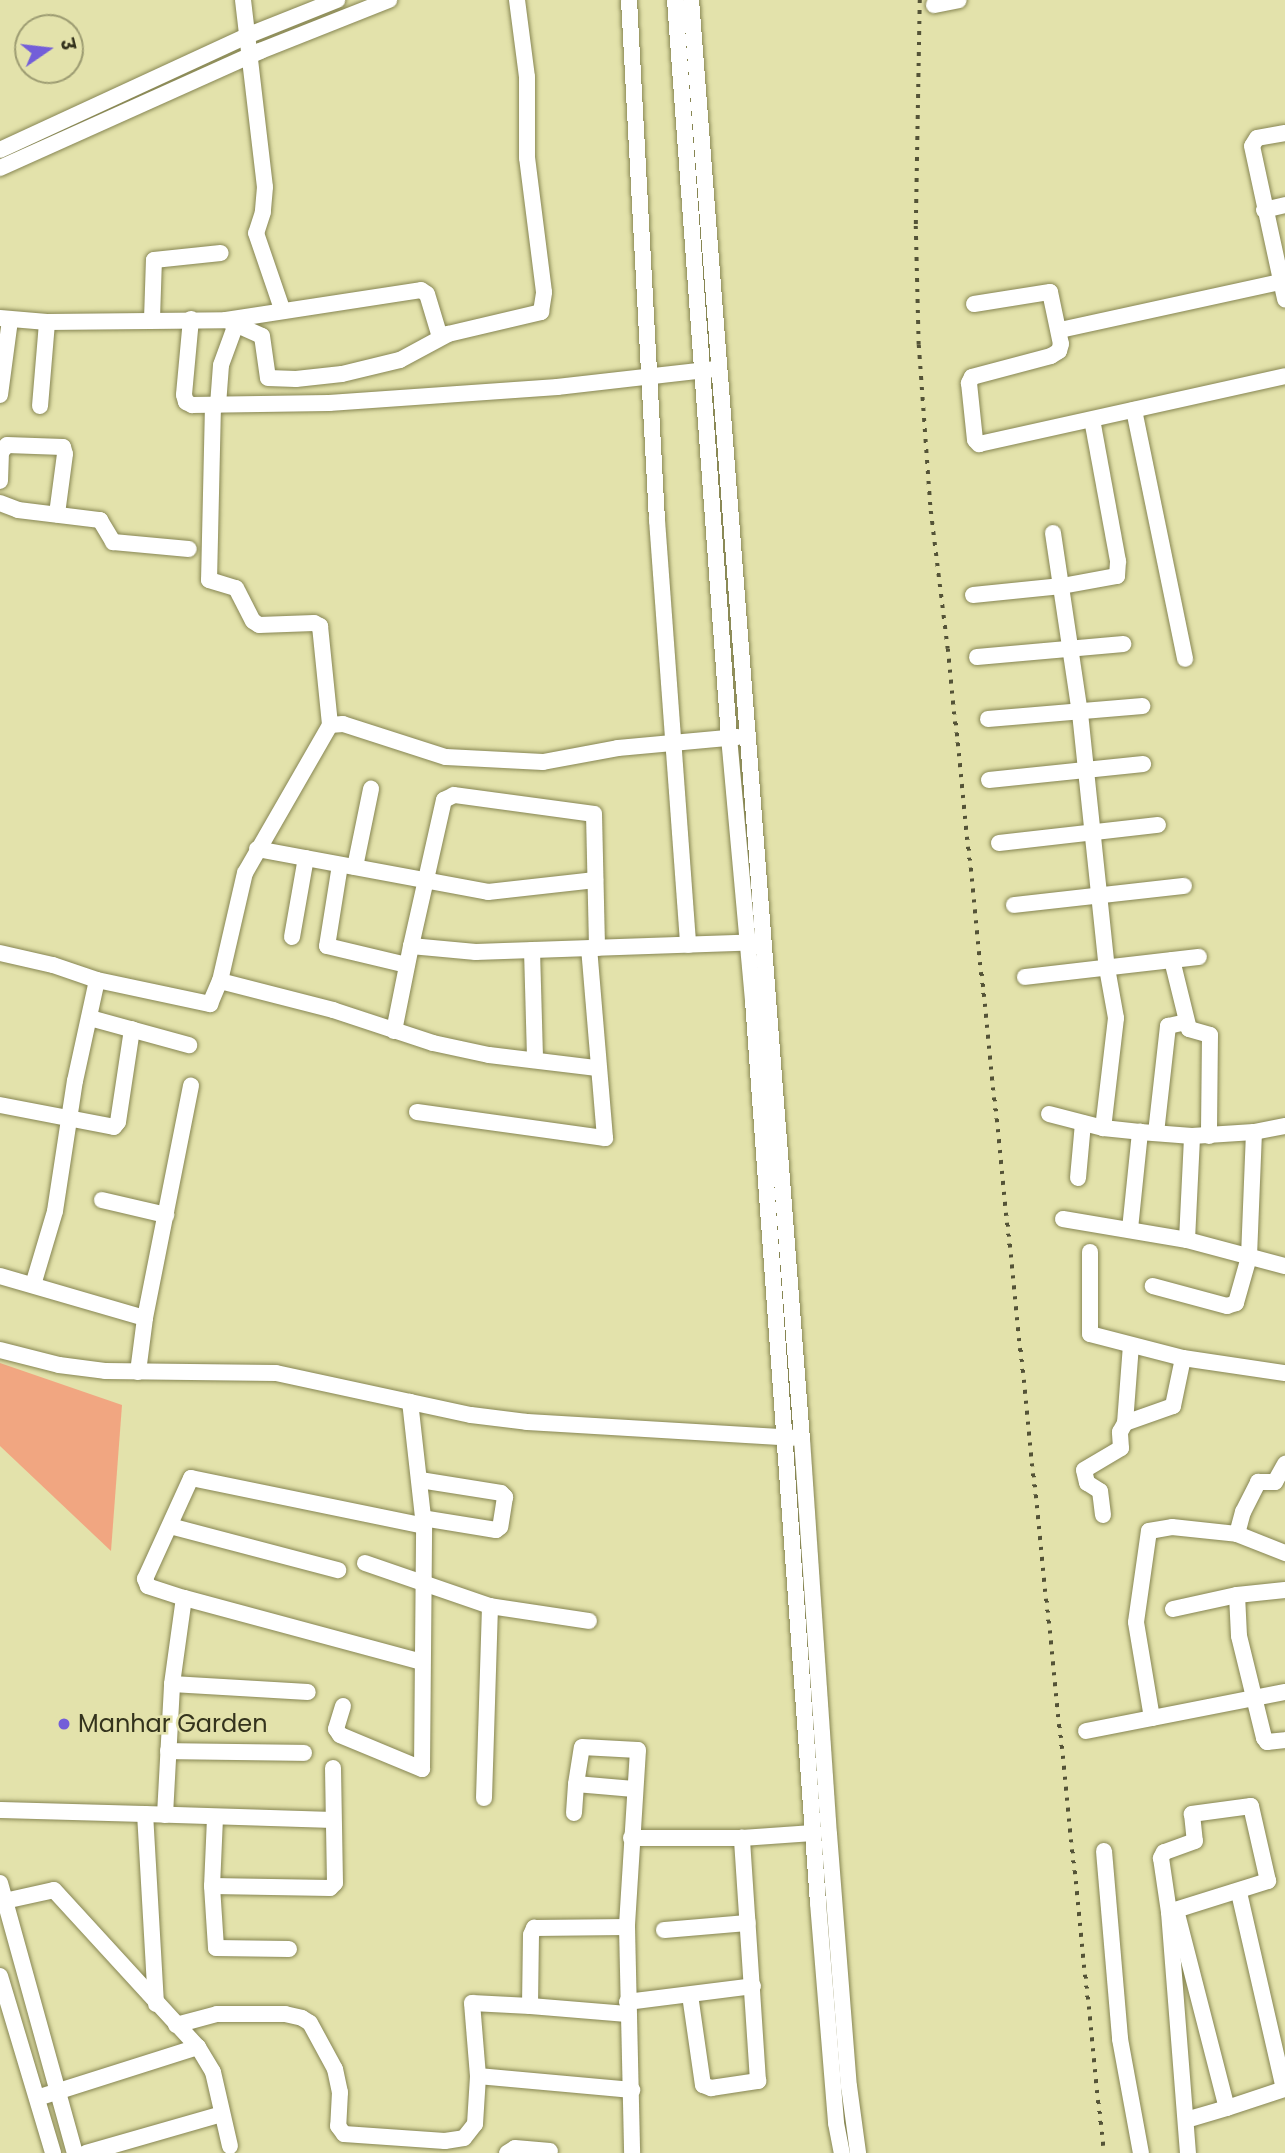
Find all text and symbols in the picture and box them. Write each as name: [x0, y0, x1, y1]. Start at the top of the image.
north arrow: [14, 14, 84, 84]
text: उ: [54, 36, 82, 53]
place label: Manhar Garden: [78, 1710, 268, 1738]
marker: Manhar Garden: [56, 1716, 72, 1732]

